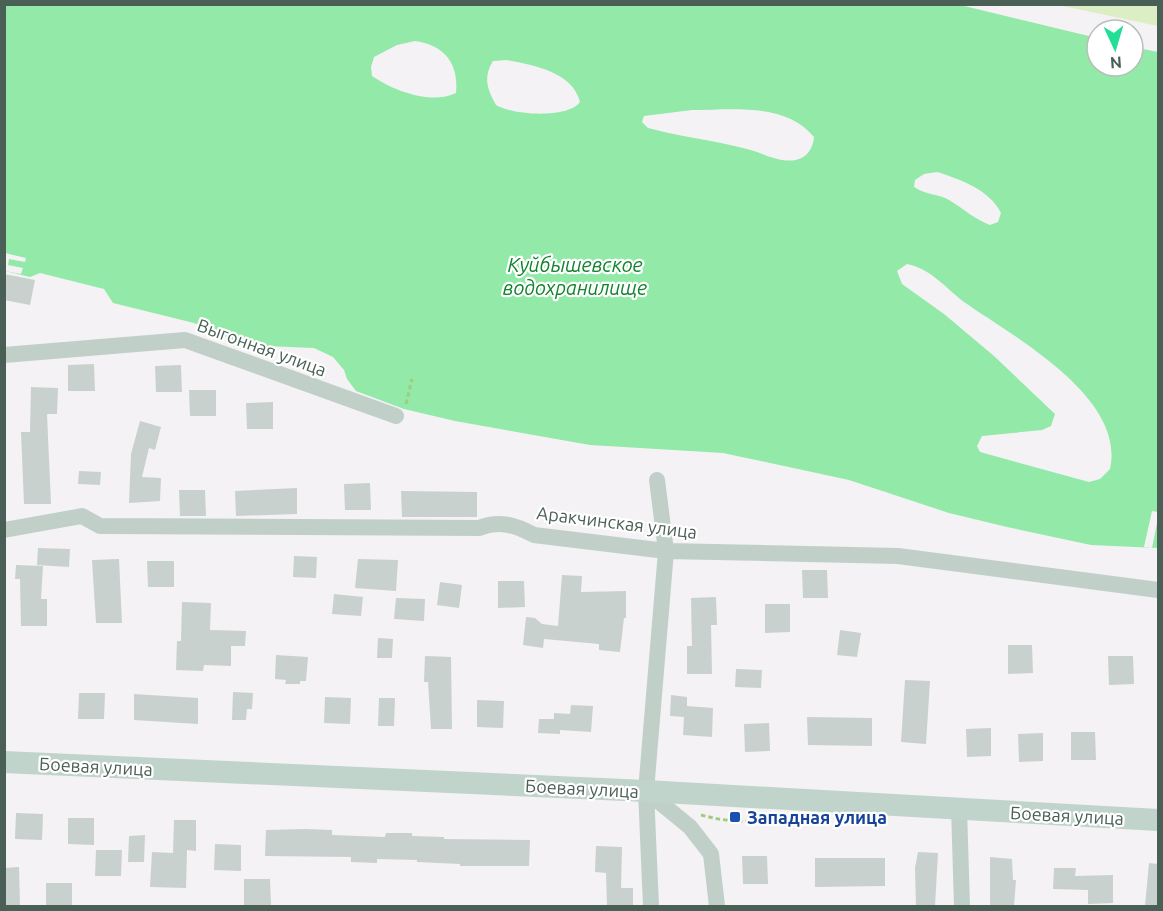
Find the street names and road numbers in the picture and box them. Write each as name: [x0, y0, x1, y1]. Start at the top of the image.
street label: Выгонная улица: [195, 314, 329, 380]
street label: Аракчинская улица: [536, 502, 698, 542]
street label: Боевая улица: [39, 753, 153, 779]
street label: Боевая улица: [525, 775, 639, 801]
street label: Боевая улица: [1010, 802, 1124, 828]

